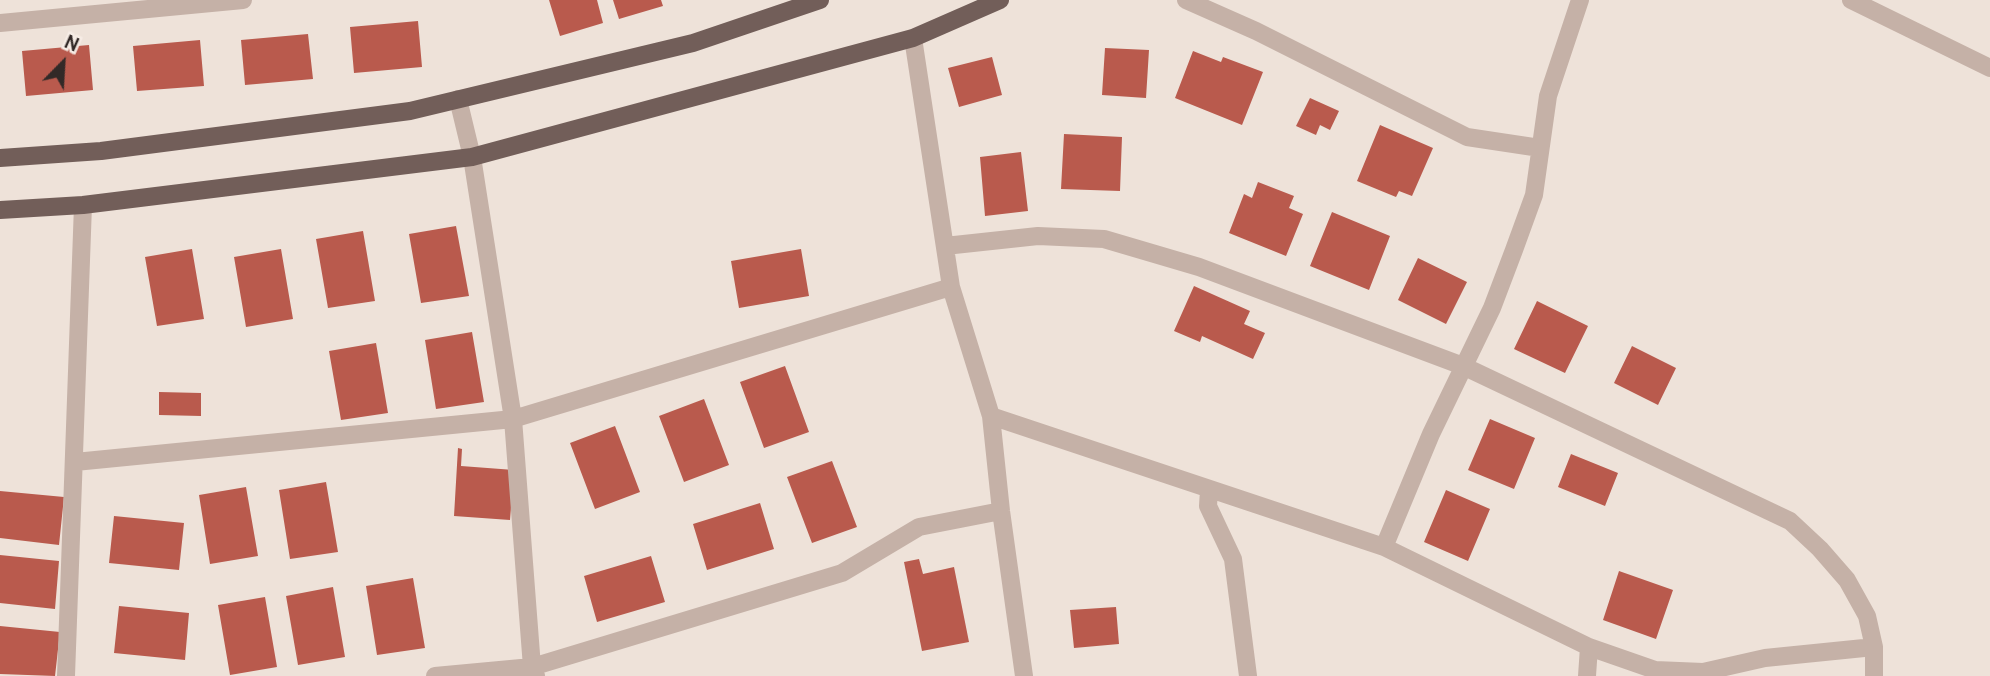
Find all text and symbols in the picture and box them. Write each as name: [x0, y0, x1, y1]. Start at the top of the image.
north arrow: [28, 28, 98, 98]
text: N: [61, 30, 83, 57]

